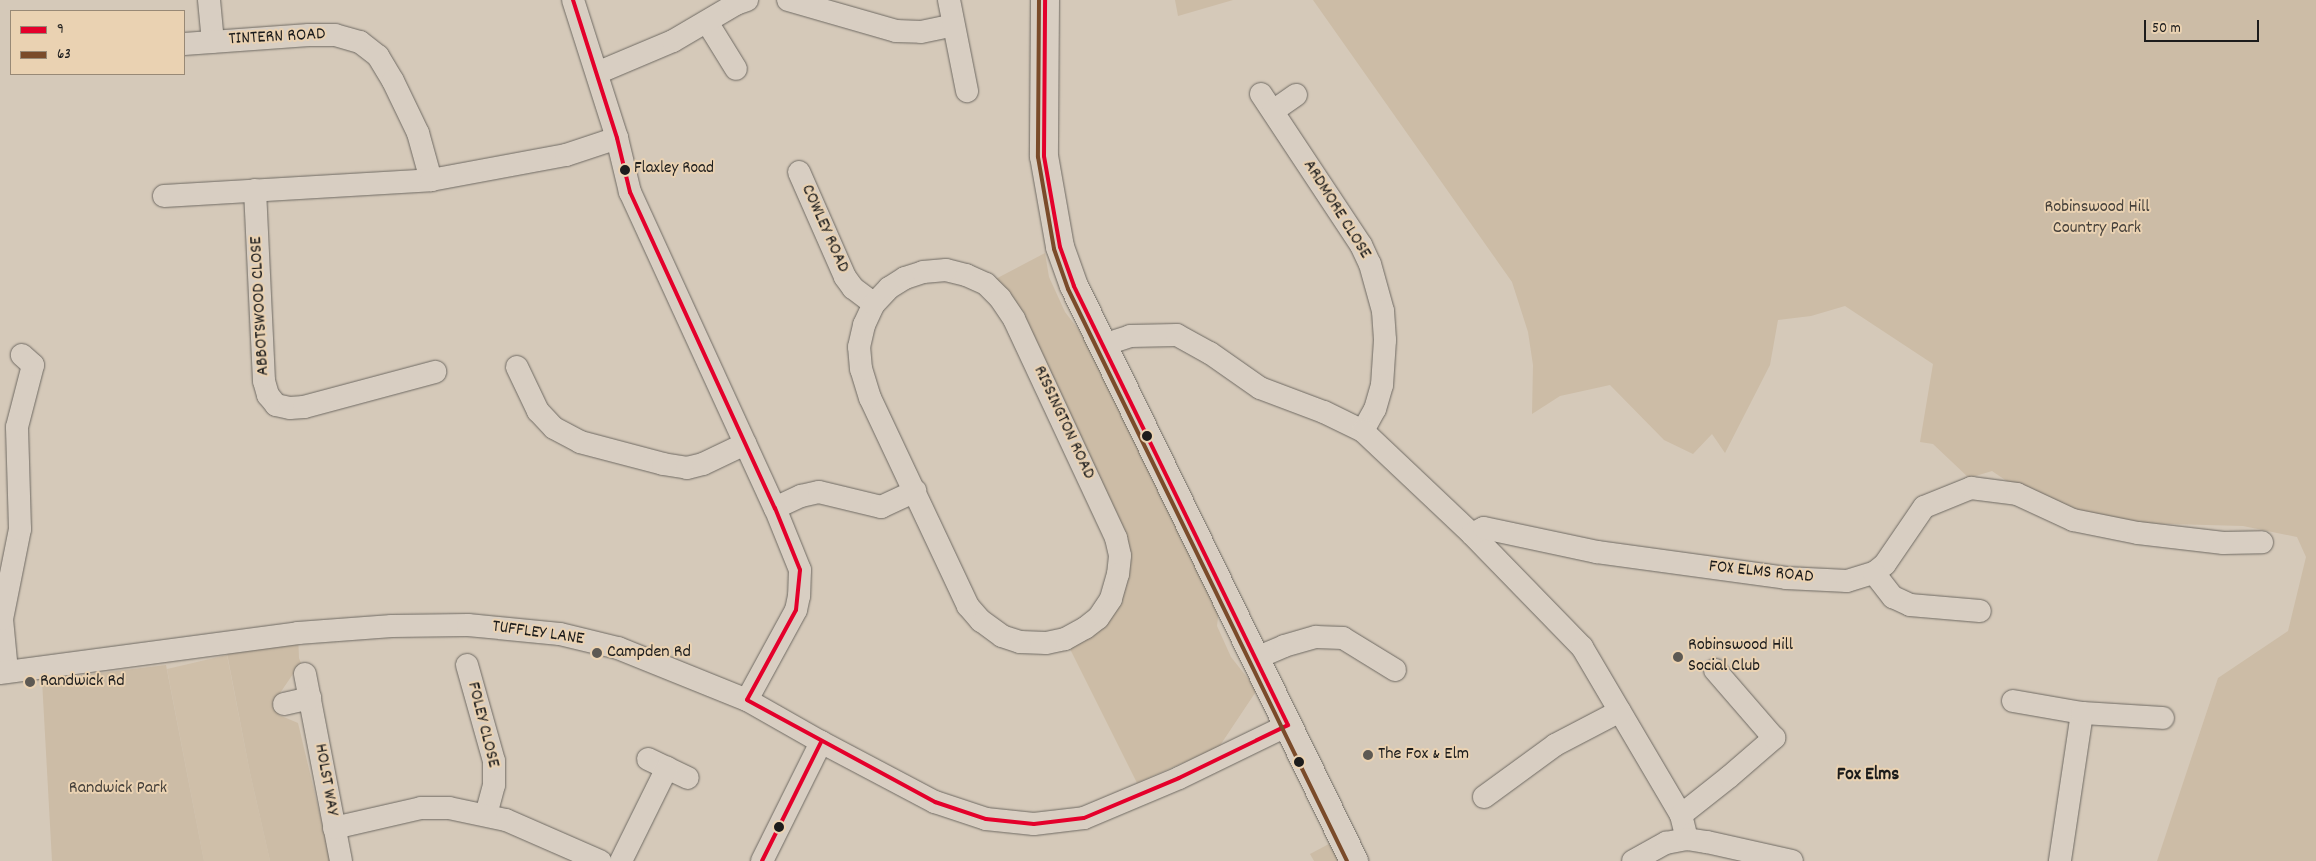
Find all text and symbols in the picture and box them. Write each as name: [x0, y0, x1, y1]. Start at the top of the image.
legend: [10, 10, 185, 75]
scale bar: [2146, 10, 2261, 42]
text: 50 m: [2152, 18, 2181, 40]
text: 9: [57, 19, 64, 41]
street label: TINTERN ROAD: [228, 25, 326, 51]
text: 63: [57, 44, 71, 66]
street label: ARDMORE CLOSE: [1297, 157, 1375, 263]
place label: Flaxley Road: [634, 160, 714, 180]
marker: Flaxley Road: [620, 165, 630, 175]
street label: COWLEY ROAD: [795, 182, 853, 276]
park label: Robinswood Hill Country Park: [2044, 198, 2150, 240]
street label: ABBOTSWOOD CLOSE: [247, 236, 275, 376]
street label: RISSINGTON ROAD: [1027, 363, 1099, 483]
unlabelled marker: [1142, 431, 1152, 441]
street label: FOX ELMS ROAD: [1708, 557, 1814, 589]
street label: TUFFLEY LANE: [491, 617, 585, 651]
place label: Robinswood Hill Social Club: [1688, 636, 1793, 679]
place label: Campden Rd: [607, 642, 691, 664]
marker: Campden Rd: [591, 647, 603, 659]
marker: Robinswood Hill Social Club: [1672, 651, 1684, 663]
place label: Randwick Rd: [40, 671, 125, 693]
marker: Randwick Rd: [24, 676, 36, 688]
street label: FOLEY CLOSE: [461, 680, 503, 770]
street label: HOLST WAY: [308, 742, 342, 818]
place label: The Fox & Elm: [1378, 744, 1469, 766]
marker: The Fox & Elm: [1362, 749, 1374, 761]
unlabelled marker: [1294, 757, 1304, 767]
district label: Fox Elms: [1837, 765, 1899, 787]
park label: Randwick Park: [69, 778, 167, 800]
unlabelled marker: [774, 822, 784, 832]

